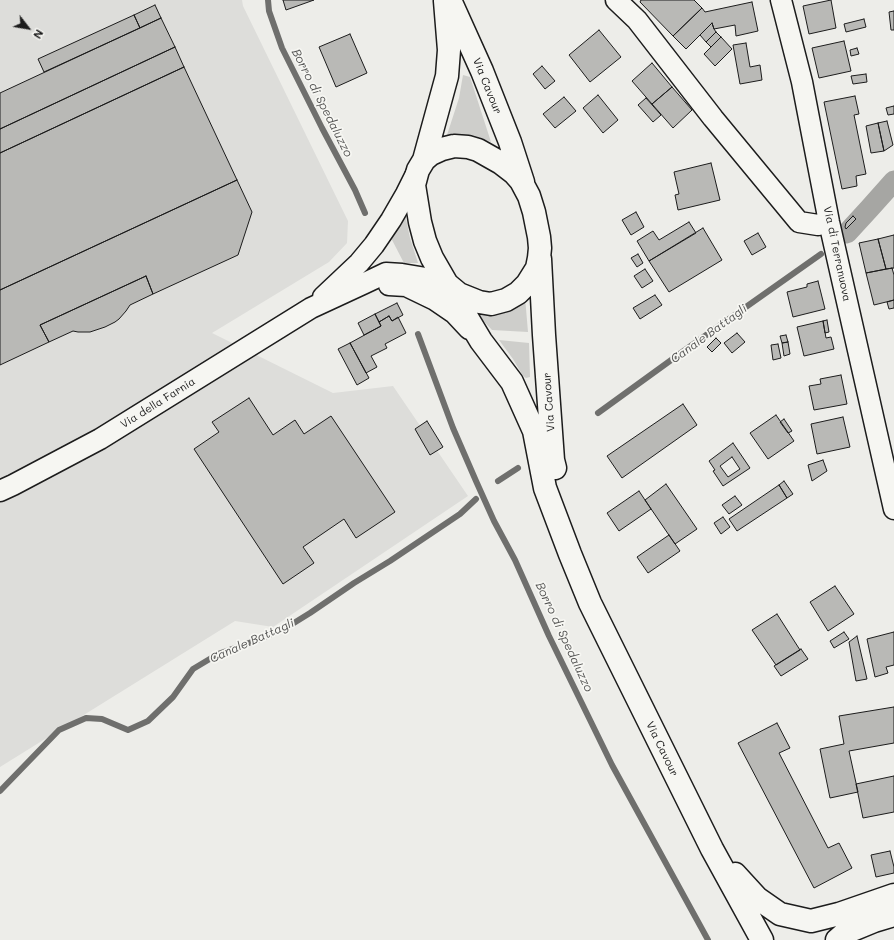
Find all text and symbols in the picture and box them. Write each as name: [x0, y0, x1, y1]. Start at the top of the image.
north arrow: [8, 8, 48, 48]
text: N: [30, 27, 47, 42]
water label: Borro di Spedaluzzo: [288, 47, 356, 159]
street label: Via Cavour: [470, 56, 504, 116]
street label: Via di Terranuova: [820, 205, 854, 303]
water label: Canale Battagli: [668, 301, 750, 367]
street label: Via Cavour: [540, 372, 558, 432]
street label: Via della Farnia: [118, 375, 198, 431]
water label: Borro di Spedaluzzo: [532, 580, 596, 694]
water label: Canale Battagli: [207, 616, 297, 666]
street label: Via Cavour: [643, 719, 681, 779]

